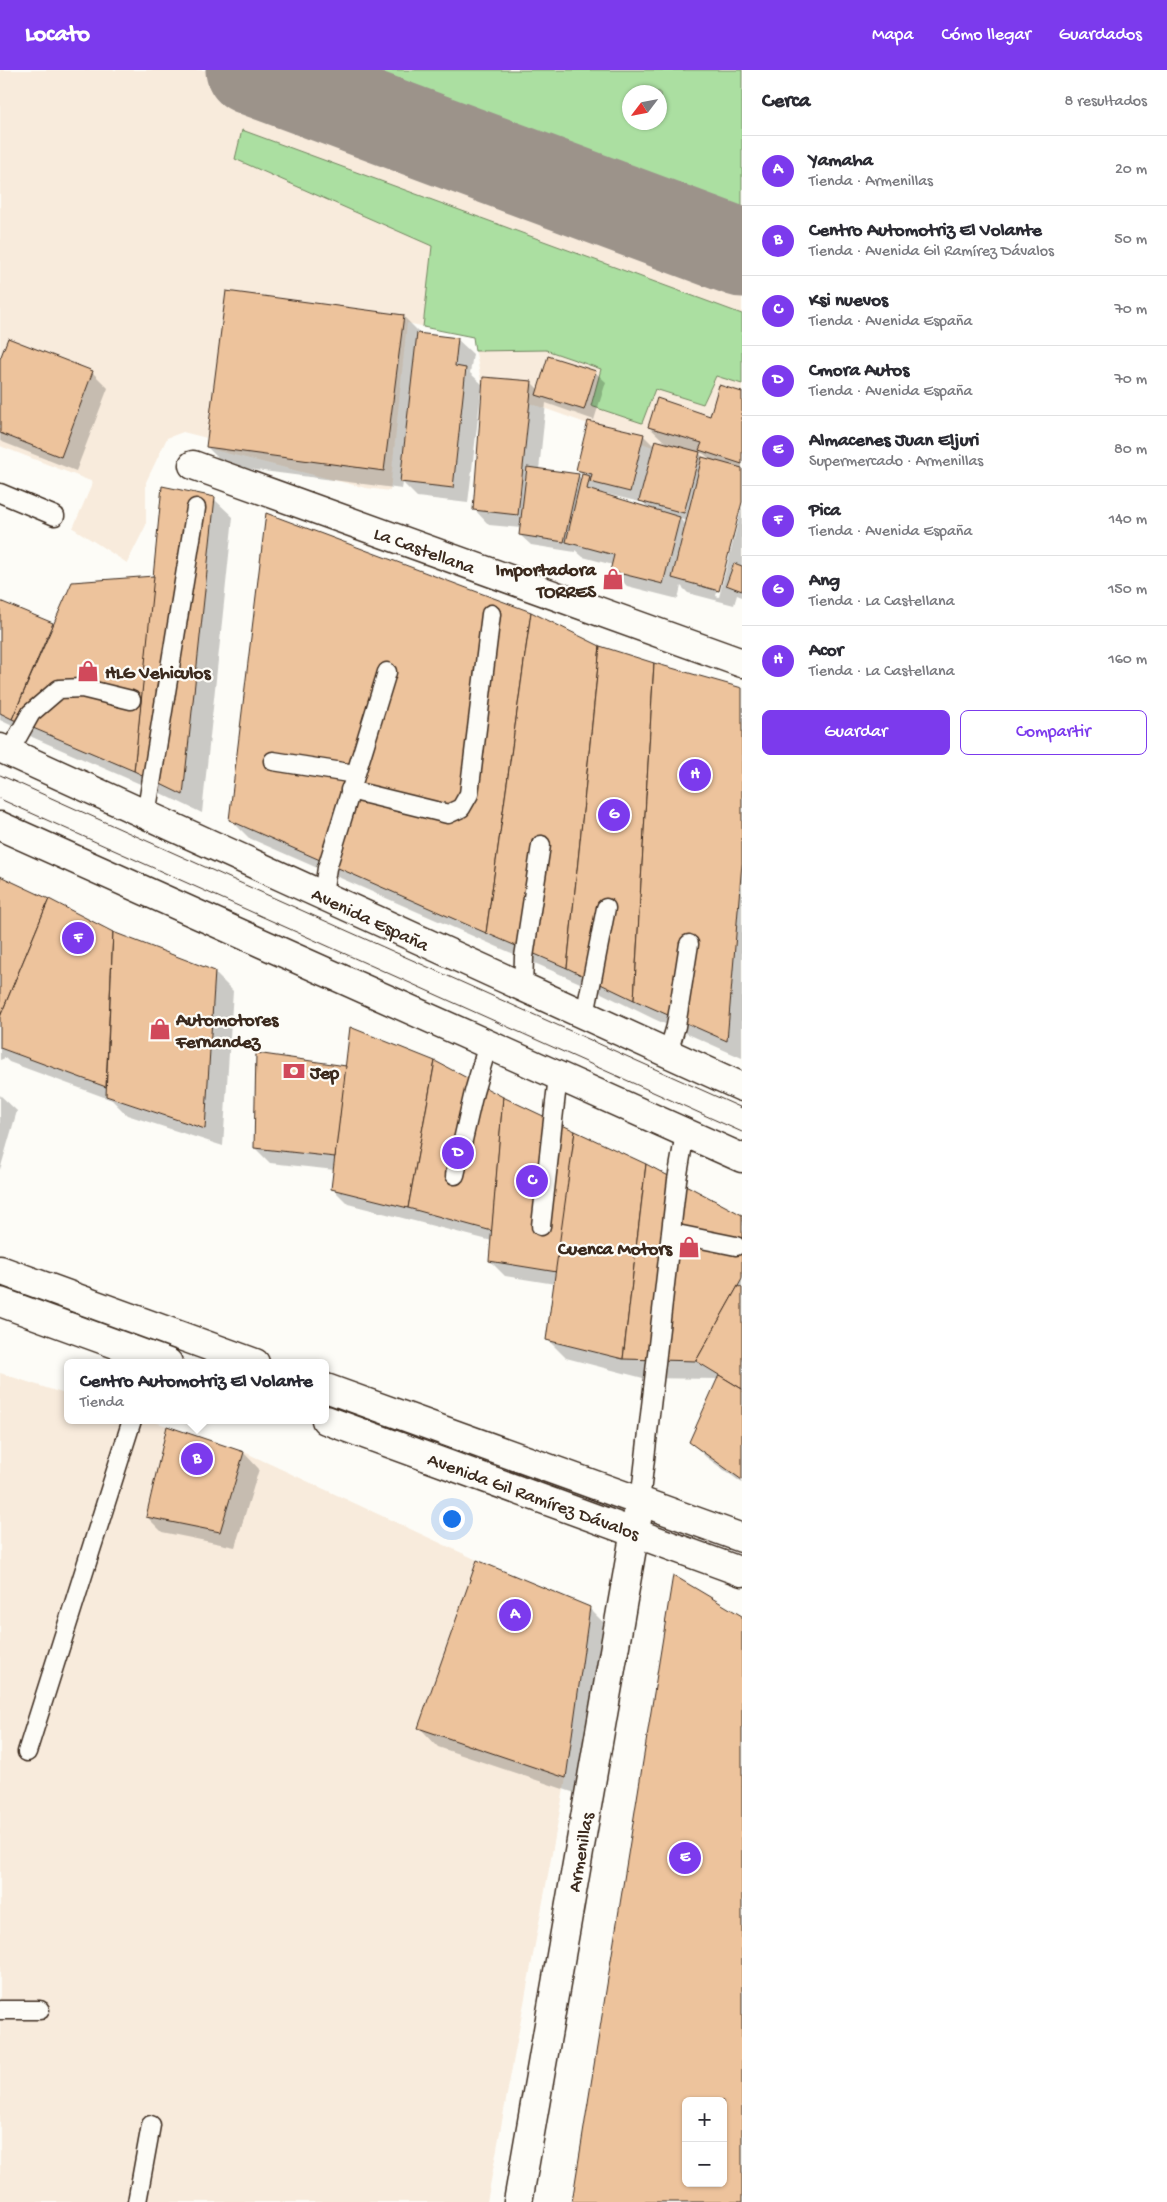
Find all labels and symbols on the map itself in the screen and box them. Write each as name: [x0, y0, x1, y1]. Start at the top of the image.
north arrow: [622, 85, 667, 130]
street label: La Castellana: [370, 523, 479, 582]
place label: Importadora TORRES: [495, 560, 597, 605]
shop icon: Importadora TORRES: [600, 566, 626, 592]
shop icon: HLG Vehiculos: [75, 658, 101, 684]
place label: HLG Vehiculos: [105, 663, 211, 686]
pin: H: [679, 756, 711, 794]
pin: G: [598, 796, 630, 834]
street label: Avenida España: [307, 884, 433, 959]
pin: F: [62, 919, 94, 957]
place label: Automotores Fernandez: [175, 1010, 279, 1055]
shop icon: Automotores Fernandez: [147, 1016, 173, 1042]
bank icon: Jep: [281, 1058, 307, 1084]
place label: Jep: [309, 1063, 340, 1086]
pin: D: [442, 1134, 474, 1172]
pin: C: [516, 1162, 548, 1200]
shop icon: Cuenca Motors: [676, 1234, 702, 1260]
place label: Cuenca Motors: [557, 1239, 673, 1262]
pin: B: [181, 1440, 213, 1478]
street label: Avenida Gil Ramírez Dávalos: [424, 1449, 643, 1548]
your location: [439, 1506, 465, 1532]
pin: A: [499, 1596, 531, 1634]
street label: Armenillas: [564, 1810, 601, 1894]
pin: E: [669, 1839, 701, 1877]

